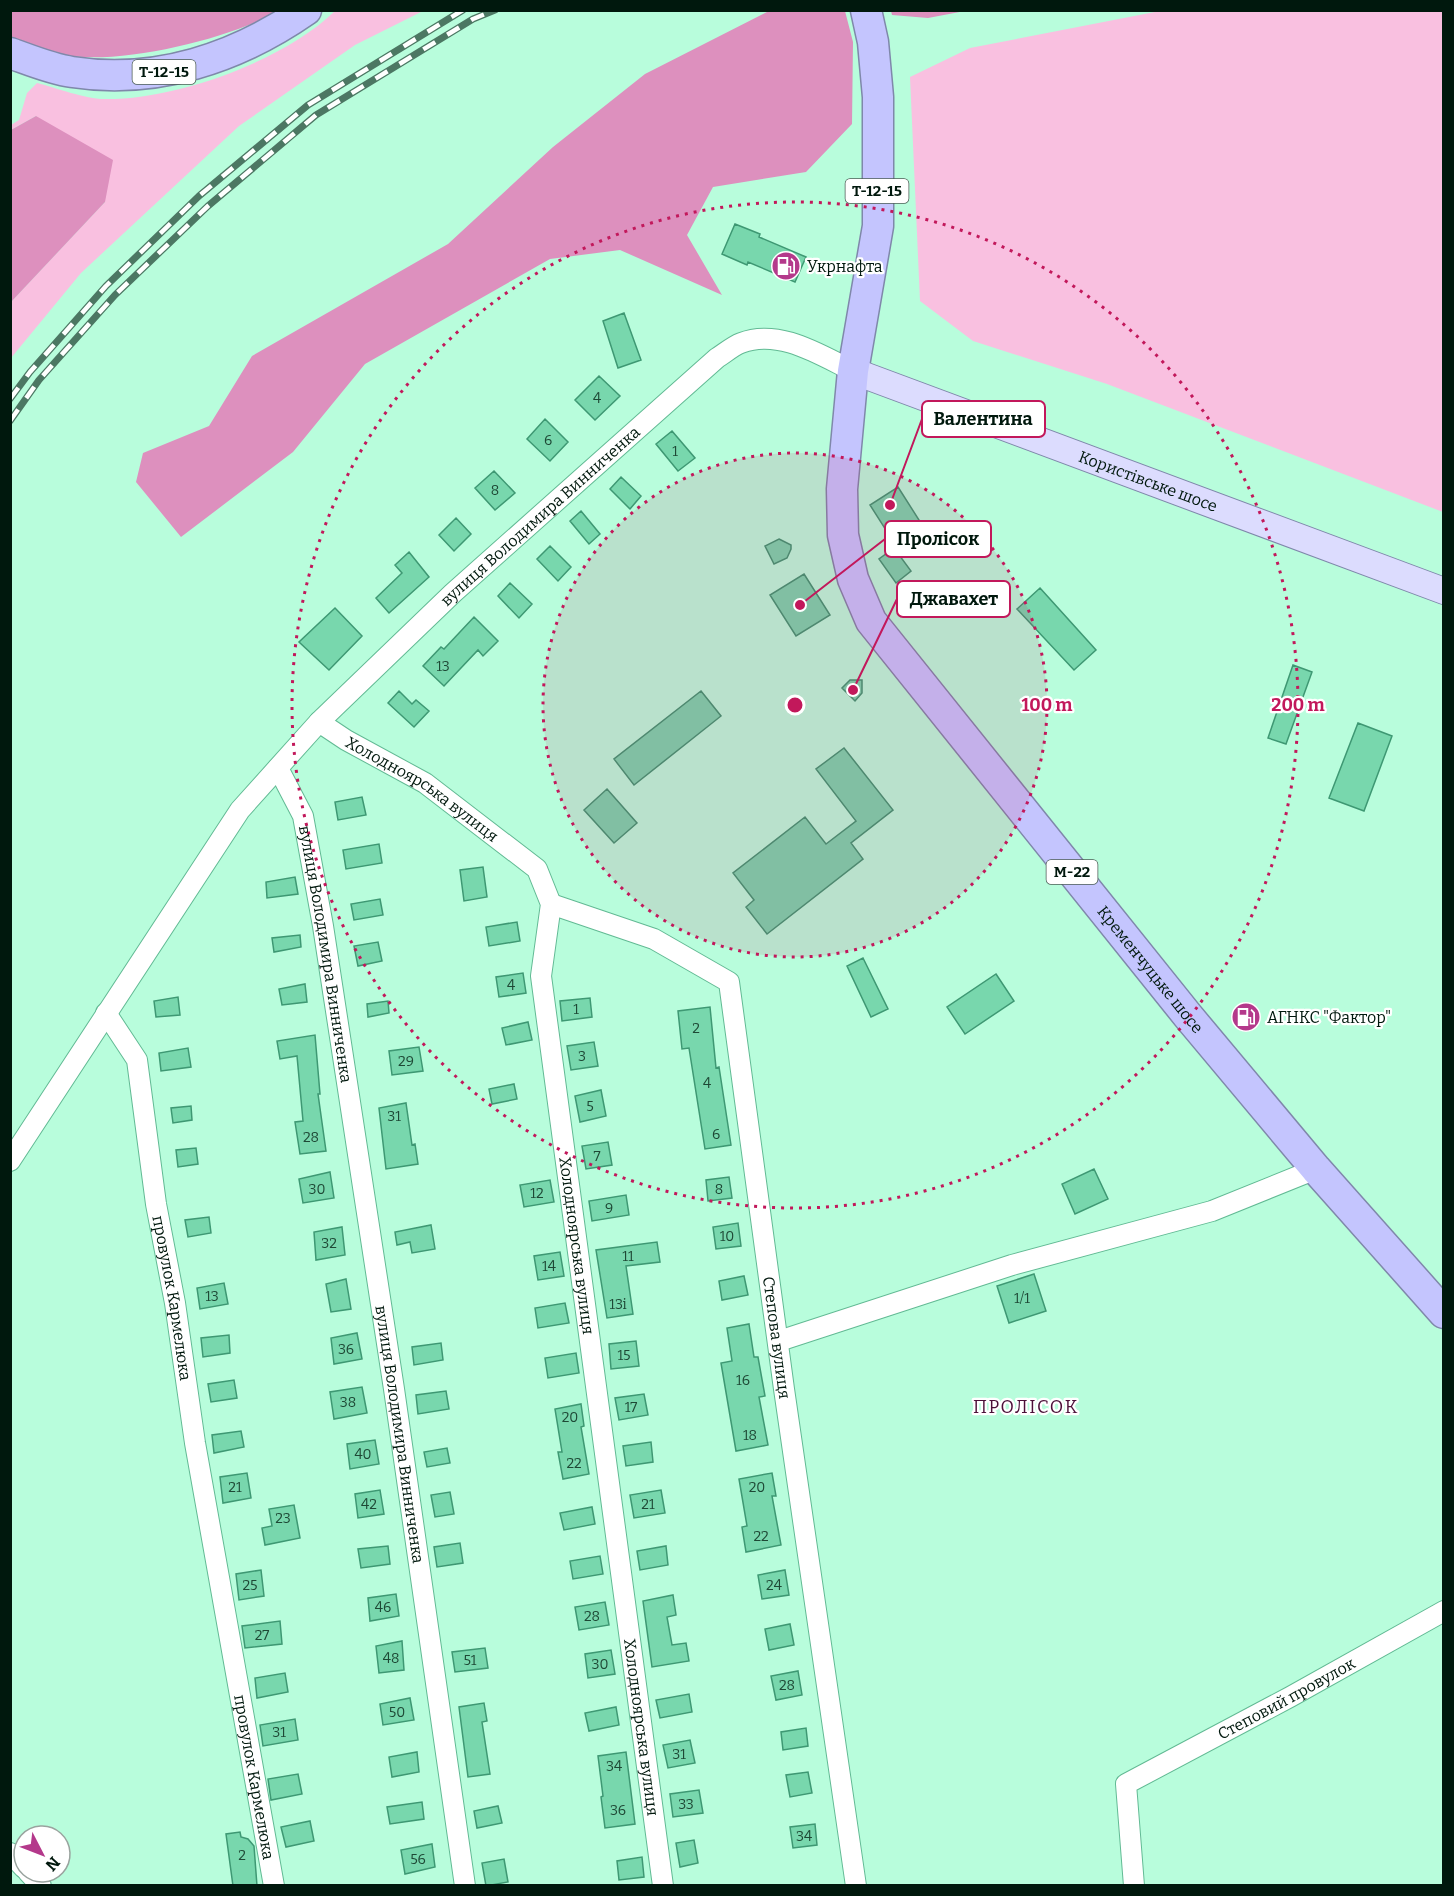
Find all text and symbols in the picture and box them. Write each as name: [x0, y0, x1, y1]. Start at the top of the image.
road number: Т-12-15: [132, 60, 195, 84]
road number: Т-12-15: [846, 179, 908, 203]
fuel station icon: Укрнафта: [770, 250, 802, 282]
place label: Укрнафта: [807, 257, 883, 276]
house number: 4: [593, 390, 601, 407]
callout: Валентина: [922, 401, 1045, 437]
text: Валентина: [933, 408, 1033, 430]
street label: вулиця Володимира Винниченка: [436, 422, 643, 610]
house number: 6: [544, 432, 552, 449]
house number: 1: [672, 443, 678, 460]
street label: Користівське шосе: [1076, 446, 1220, 515]
house number: 8: [491, 482, 499, 499]
callout: Пролісок: [885, 521, 991, 557]
text: Пролісок: [897, 528, 979, 550]
callout: Джавахет: [897, 581, 1010, 617]
text: Джавахет: [910, 588, 998, 610]
house number: 13: [436, 658, 450, 675]
text: 100 m: [1021, 694, 1073, 716]
text: 200 m: [1271, 694, 1325, 716]
centre of rings: [785, 695, 805, 715]
street label: Холодноярська вулиця: [343, 732, 502, 845]
street label: вулиця Володимира Винниченка: [295, 824, 356, 1084]
road number: М-22: [1046, 860, 1098, 884]
street label: Кременчуцьке шосе: [1094, 902, 1207, 1037]
house number: 4: [507, 977, 515, 994]
house number: 1: [573, 1001, 579, 1018]
fuel station icon: АГНКС "Фактор": [1230, 1001, 1262, 1033]
place label: АГНКС "Фактор": [1267, 1008, 1391, 1027]
house number: 2: [692, 1020, 700, 1037]
house number: 3: [578, 1048, 586, 1065]
house number: 29: [398, 1053, 414, 1070]
house number: 4: [703, 1075, 711, 1092]
house number: 5: [586, 1098, 594, 1115]
house number: 31: [387, 1108, 401, 1125]
house number: 6: [712, 1126, 720, 1143]
house number: 28: [303, 1129, 319, 1146]
house number: 7: [593, 1148, 601, 1165]
street label: Холодноярська вулиця: [556, 1156, 598, 1336]
house number: 30: [309, 1181, 325, 1198]
house number: 8: [715, 1181, 723, 1198]
house number: 12: [530, 1185, 544, 1202]
house number: 9: [605, 1200, 613, 1217]
street label: провулок Кармелюка: [149, 1214, 196, 1382]
house number: 10: [720, 1228, 734, 1245]
house number: 32: [321, 1235, 337, 1252]
house number: 11: [622, 1248, 634, 1265]
house number: 14: [542, 1258, 556, 1275]
street label: Степова вулиця: [759, 1275, 795, 1400]
house number: 13: [205, 1288, 219, 1305]
house number: 1/1: [1014, 1290, 1030, 1307]
house number: 13і: [609, 1296, 627, 1313]
street label: вулиця Володимира Винниченка: [372, 1304, 428, 1565]
house number: 36: [338, 1341, 354, 1358]
house number: 15: [617, 1347, 631, 1364]
house number: 16: [736, 1372, 750, 1389]
house number: 38: [340, 1394, 356, 1411]
district label: ПРОЛІСОК: [973, 1396, 1079, 1418]
house number: 17: [625, 1399, 637, 1416]
house number: 20: [562, 1409, 578, 1426]
house number: 18: [743, 1427, 757, 1444]
house number: 40: [354, 1446, 372, 1463]
house number: 22: [566, 1455, 582, 1472]
house number: 21: [228, 1479, 242, 1496]
house number: 20: [749, 1479, 765, 1496]
house number: 42: [361, 1496, 377, 1513]
house number: 21: [641, 1496, 655, 1513]
house number: 23: [275, 1510, 291, 1527]
house number: 22: [753, 1528, 769, 1545]
house number: 25: [242, 1577, 258, 1594]
house number: 24: [766, 1577, 782, 1594]
house number: 46: [375, 1599, 391, 1616]
house number: 28: [584, 1608, 600, 1625]
house number: 27: [255, 1627, 269, 1644]
street label: Холодноярська вулиця: [620, 1637, 663, 1817]
house number: 48: [383, 1650, 399, 1667]
house number: 51: [464, 1652, 477, 1669]
street label: Степовий провулок: [1214, 1653, 1359, 1743]
house number: 30: [592, 1656, 608, 1673]
house number: 28: [779, 1677, 795, 1694]
street label: провулок Кармелюка: [231, 1693, 279, 1861]
house number: 50: [389, 1704, 405, 1721]
house number: 31: [272, 1724, 286, 1741]
house number: 31: [672, 1746, 686, 1763]
house number: 34: [606, 1758, 622, 1775]
house number: 33: [678, 1796, 694, 1813]
house number: 36: [610, 1802, 626, 1819]
north arrow: [12, 1824, 72, 1884]
house number: 34: [796, 1828, 812, 1845]
house number: 2: [238, 1847, 246, 1864]
house number: 56: [410, 1851, 426, 1868]
text: N: [42, 1853, 64, 1875]

